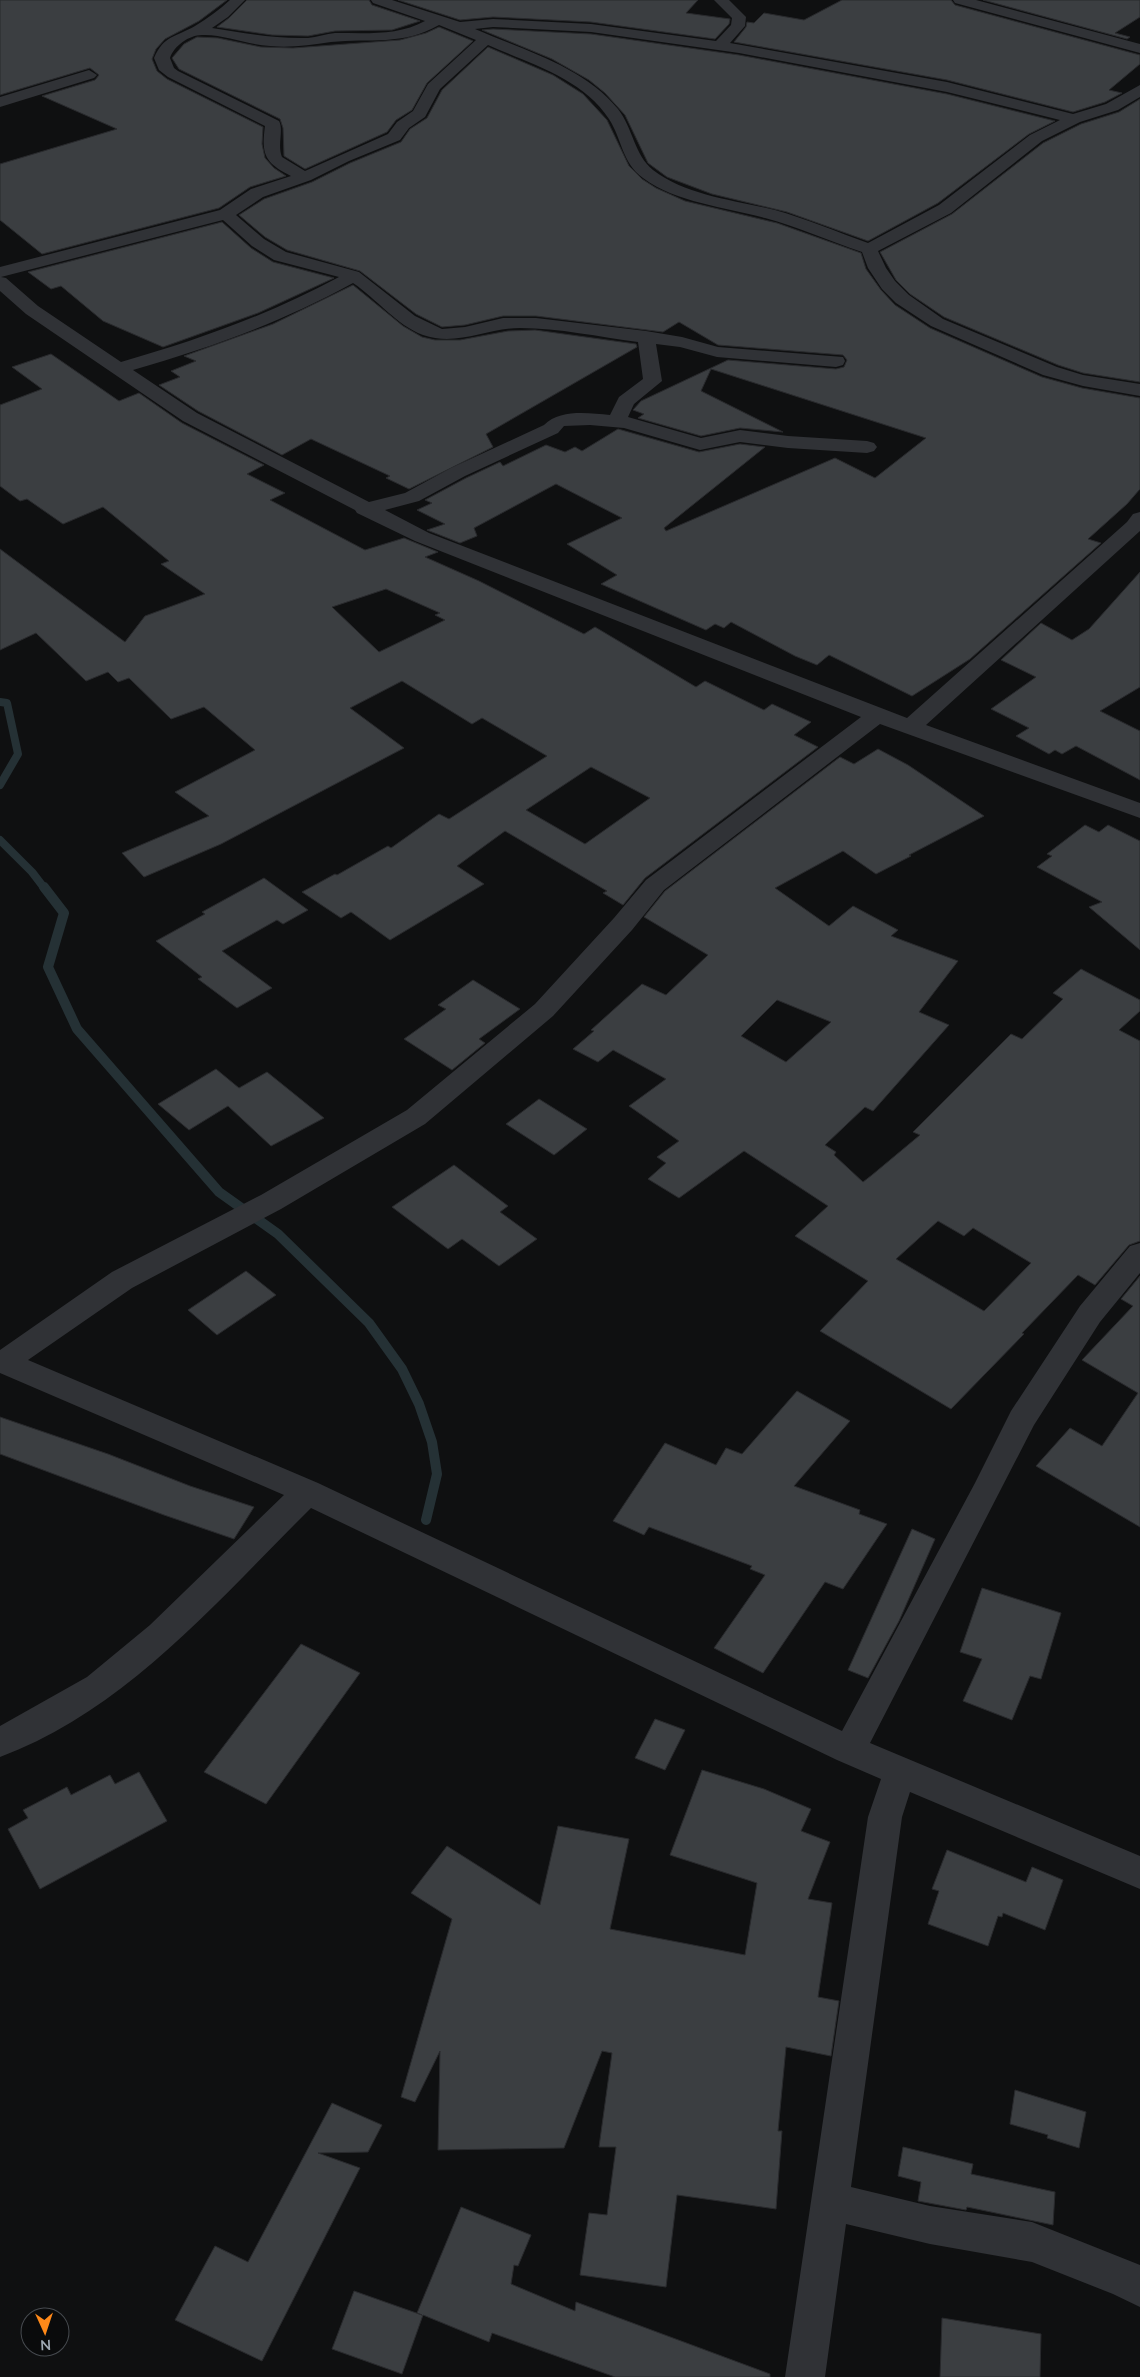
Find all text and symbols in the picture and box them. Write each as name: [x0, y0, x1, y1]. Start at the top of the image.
north arrow: [20, 2307, 70, 2357]
text: N: [40, 2337, 52, 2354]

